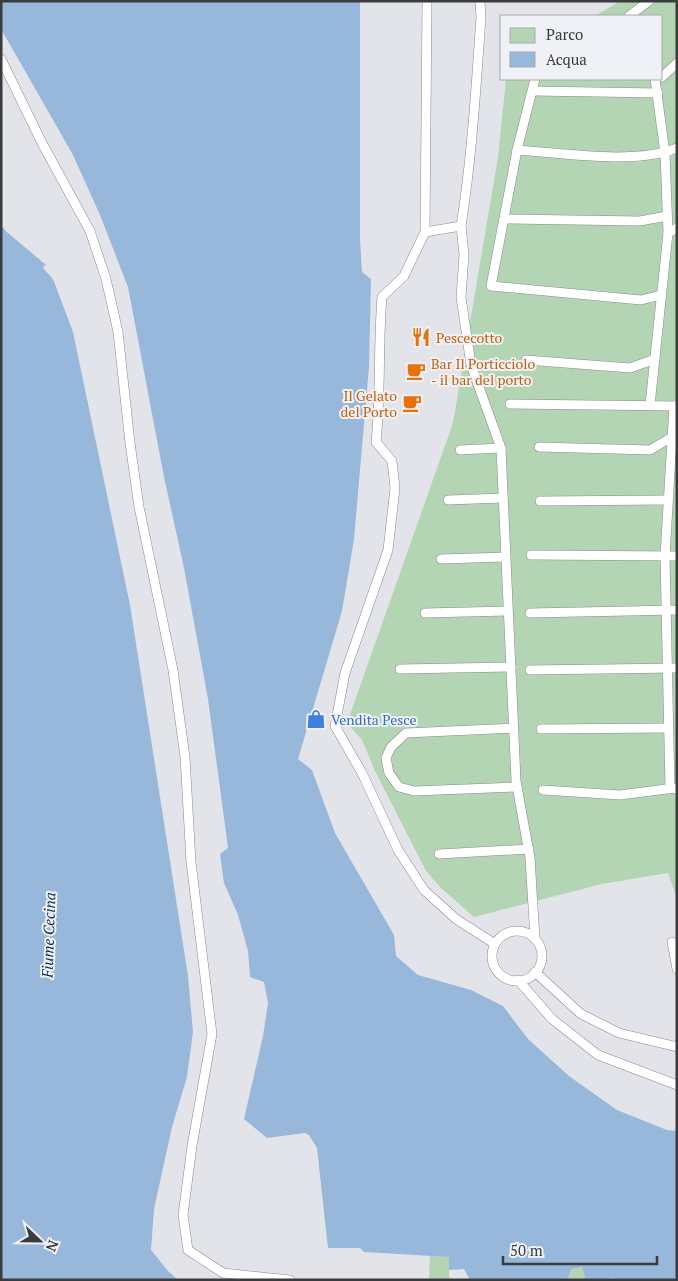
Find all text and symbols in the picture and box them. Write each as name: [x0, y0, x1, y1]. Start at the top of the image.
legend: [500, 15, 663, 80]
text: Parco: [546, 24, 583, 44]
text: Acqua: [546, 49, 587, 69]
restaurant icon: Pescecotto: [410, 326, 432, 348]
place label: Pescecotto: [436, 328, 503, 347]
place label: Bar Il Porticciolo - il bar del porto: [431, 354, 535, 389]
cafe icon: Bar Il Porticciolo - il bar del porto: [405, 360, 427, 382]
place label: Il Gelato del Porto: [341, 386, 397, 421]
cafe icon: Il Gelato del Porto: [401, 392, 423, 414]
shop icon: Vendita Pesce: [305, 708, 327, 730]
place label: Vendita Pesce: [331, 710, 417, 729]
water label: Fiume Cecina: [36, 892, 59, 979]
north arrow: [15, 1216, 65, 1266]
scale bar: [503, 1234, 657, 1266]
text: N: [42, 1238, 63, 1255]
text: 50 m: [510, 1240, 543, 1260]

